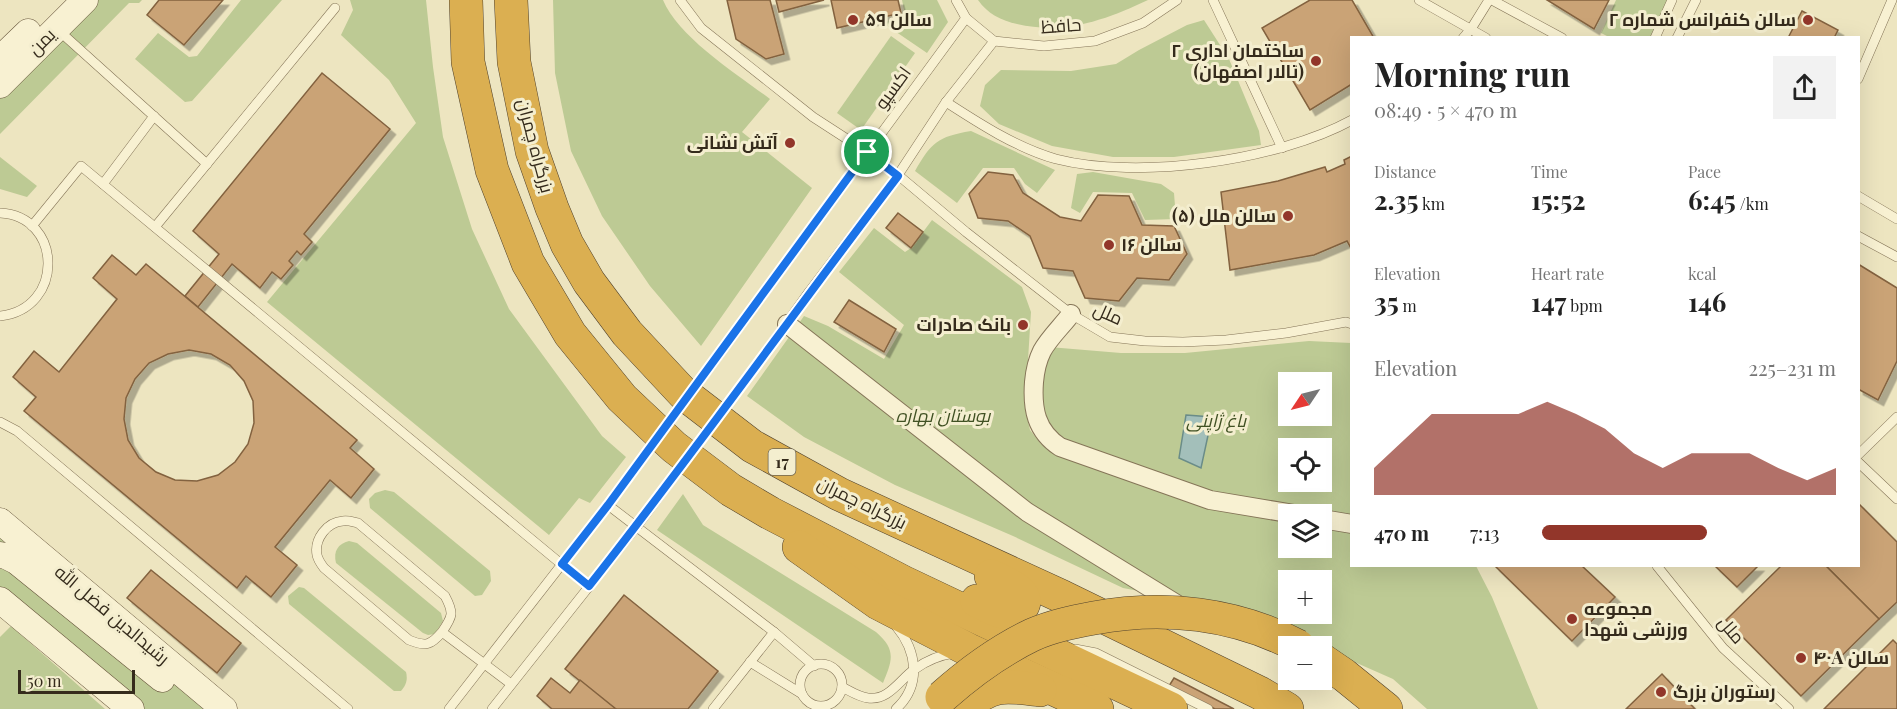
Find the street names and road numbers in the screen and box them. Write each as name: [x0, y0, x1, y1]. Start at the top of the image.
street label: حافظ: [1040, 12, 1082, 38]
street label: یمن: [22, 22, 60, 60]
street label: اکسپو: [869, 61, 916, 114]
street label: بزرگراه چمران: [511, 96, 560, 196]
street label: ملل: [1090, 296, 1127, 330]
road number: 17: [768, 449, 796, 475]
street label: بزرگراه چمران: [813, 470, 911, 535]
street label: رشیدالدین فضل الله: [50, 559, 175, 669]
street label: ملل: [1713, 610, 1751, 648]

